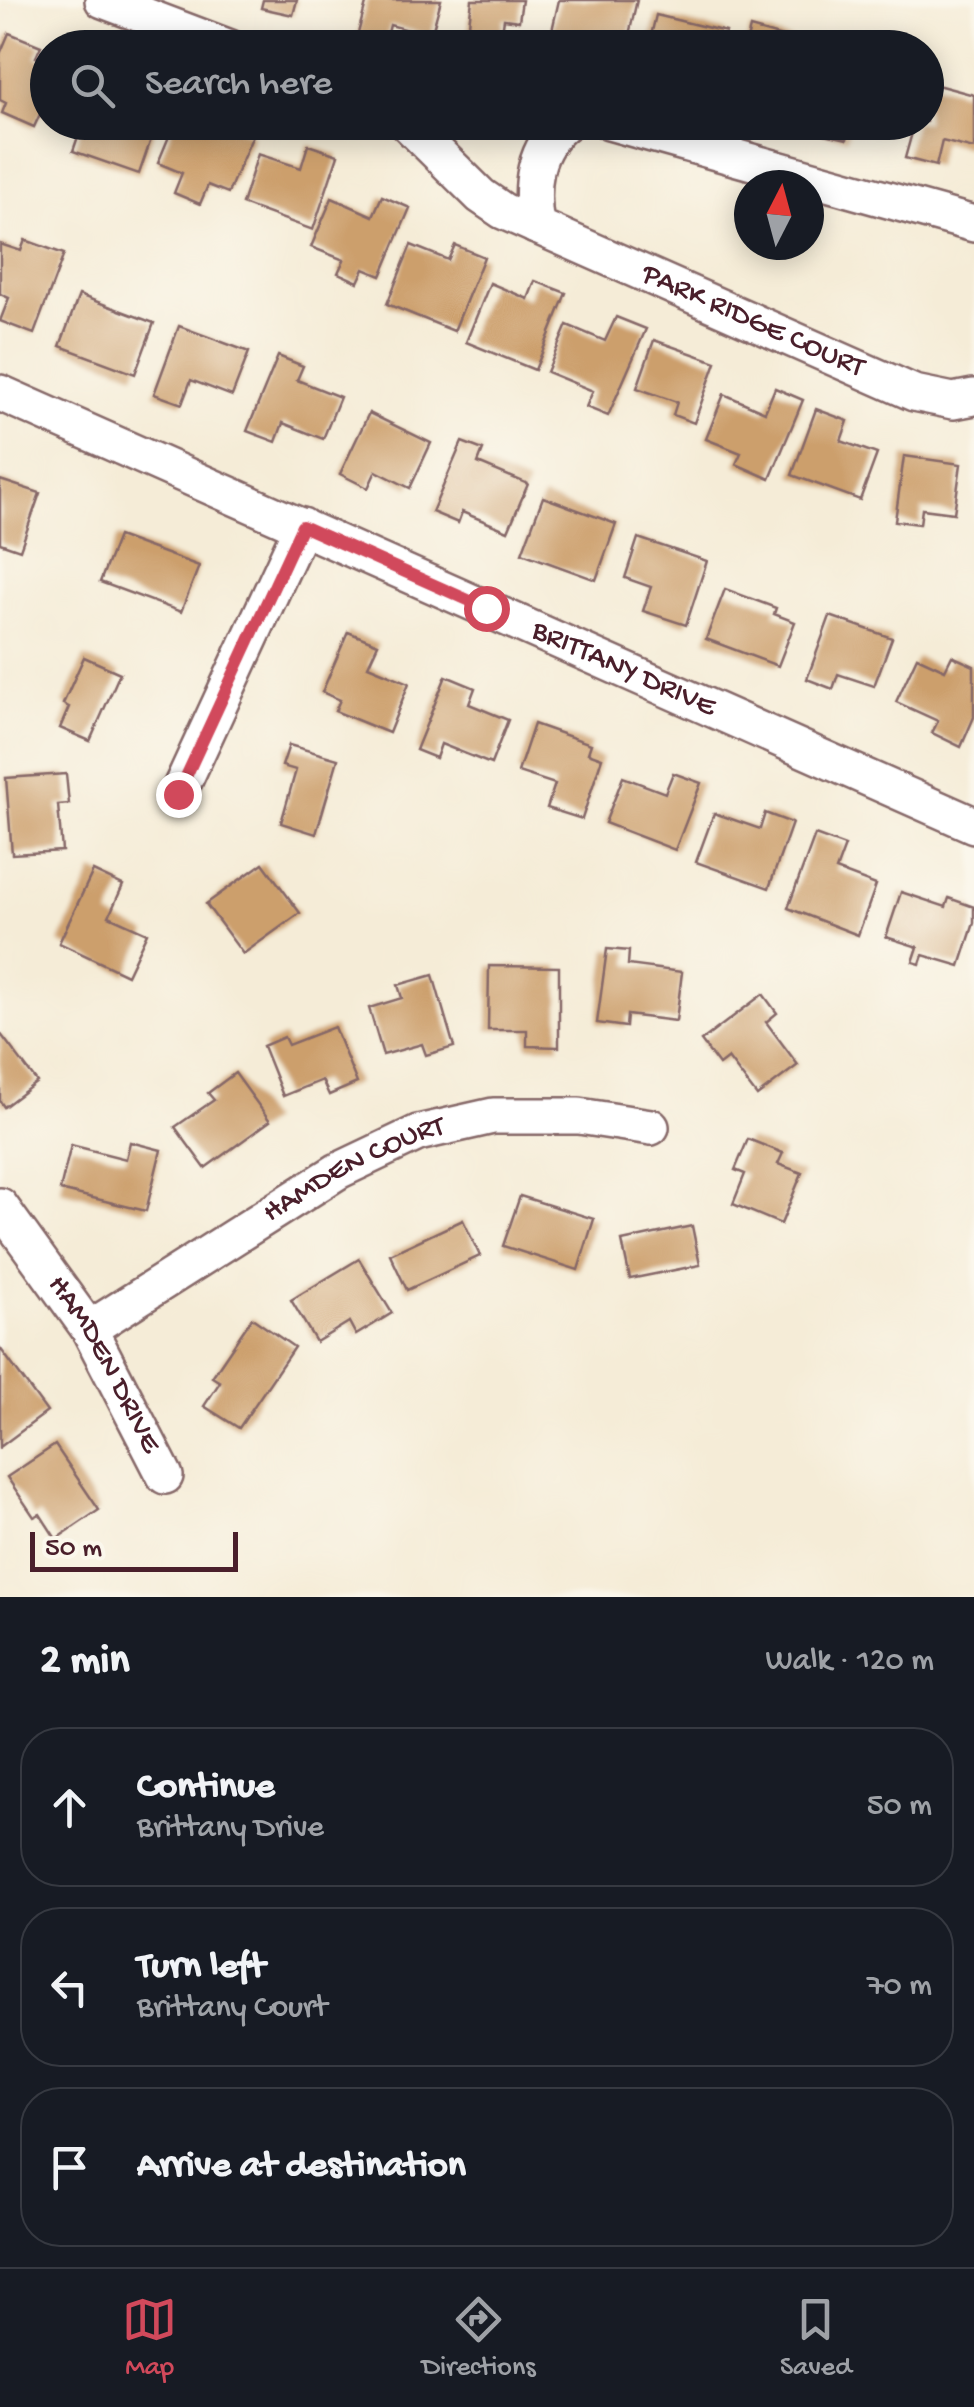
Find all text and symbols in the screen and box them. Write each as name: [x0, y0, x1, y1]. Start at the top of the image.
search box: [30, 30, 944, 140]
icon: search: [65, 58, 120, 113]
text: Search here: [145, 63, 332, 107]
north arrow: [734, 170, 824, 260]
street label: PARK RIDGE COURT: [635, 257, 871, 387]
route start: [464, 586, 510, 632]
street label: BRITTANY DRIVE: [525, 613, 722, 726]
route end: [156, 772, 202, 818]
street label: HAMDEN COURT: [257, 1110, 449, 1231]
street label: HAMDEN DRIVE: [39, 1269, 168, 1460]
scale bar: [30, 1527, 238, 1572]
text: 50 m: [45, 1533, 102, 1566]
text: 2 min: [40, 1638, 129, 1687]
text: Walk · 120 m: [765, 1643, 934, 1681]
text: Continue: [137, 1766, 275, 1810]
icon: ahead: [42, 1780, 97, 1835]
text: 50 m: [867, 1788, 932, 1826]
text: Brittany Drive: [137, 1810, 324, 1848]
text: Turn left: [137, 1946, 265, 1990]
icon: left: [42, 1960, 97, 2015]
text: 70 m: [867, 1968, 932, 2006]
text: Brittany Court: [137, 1990, 327, 2028]
icon: arrive: [42, 2140, 97, 2195]
text: Arrive at destination: [137, 2145, 466, 2189]
tab: Map: [122, 2292, 177, 2385]
tab: Directions: [422, 2292, 536, 2385]
tab: Saved: [780, 2292, 852, 2385]

